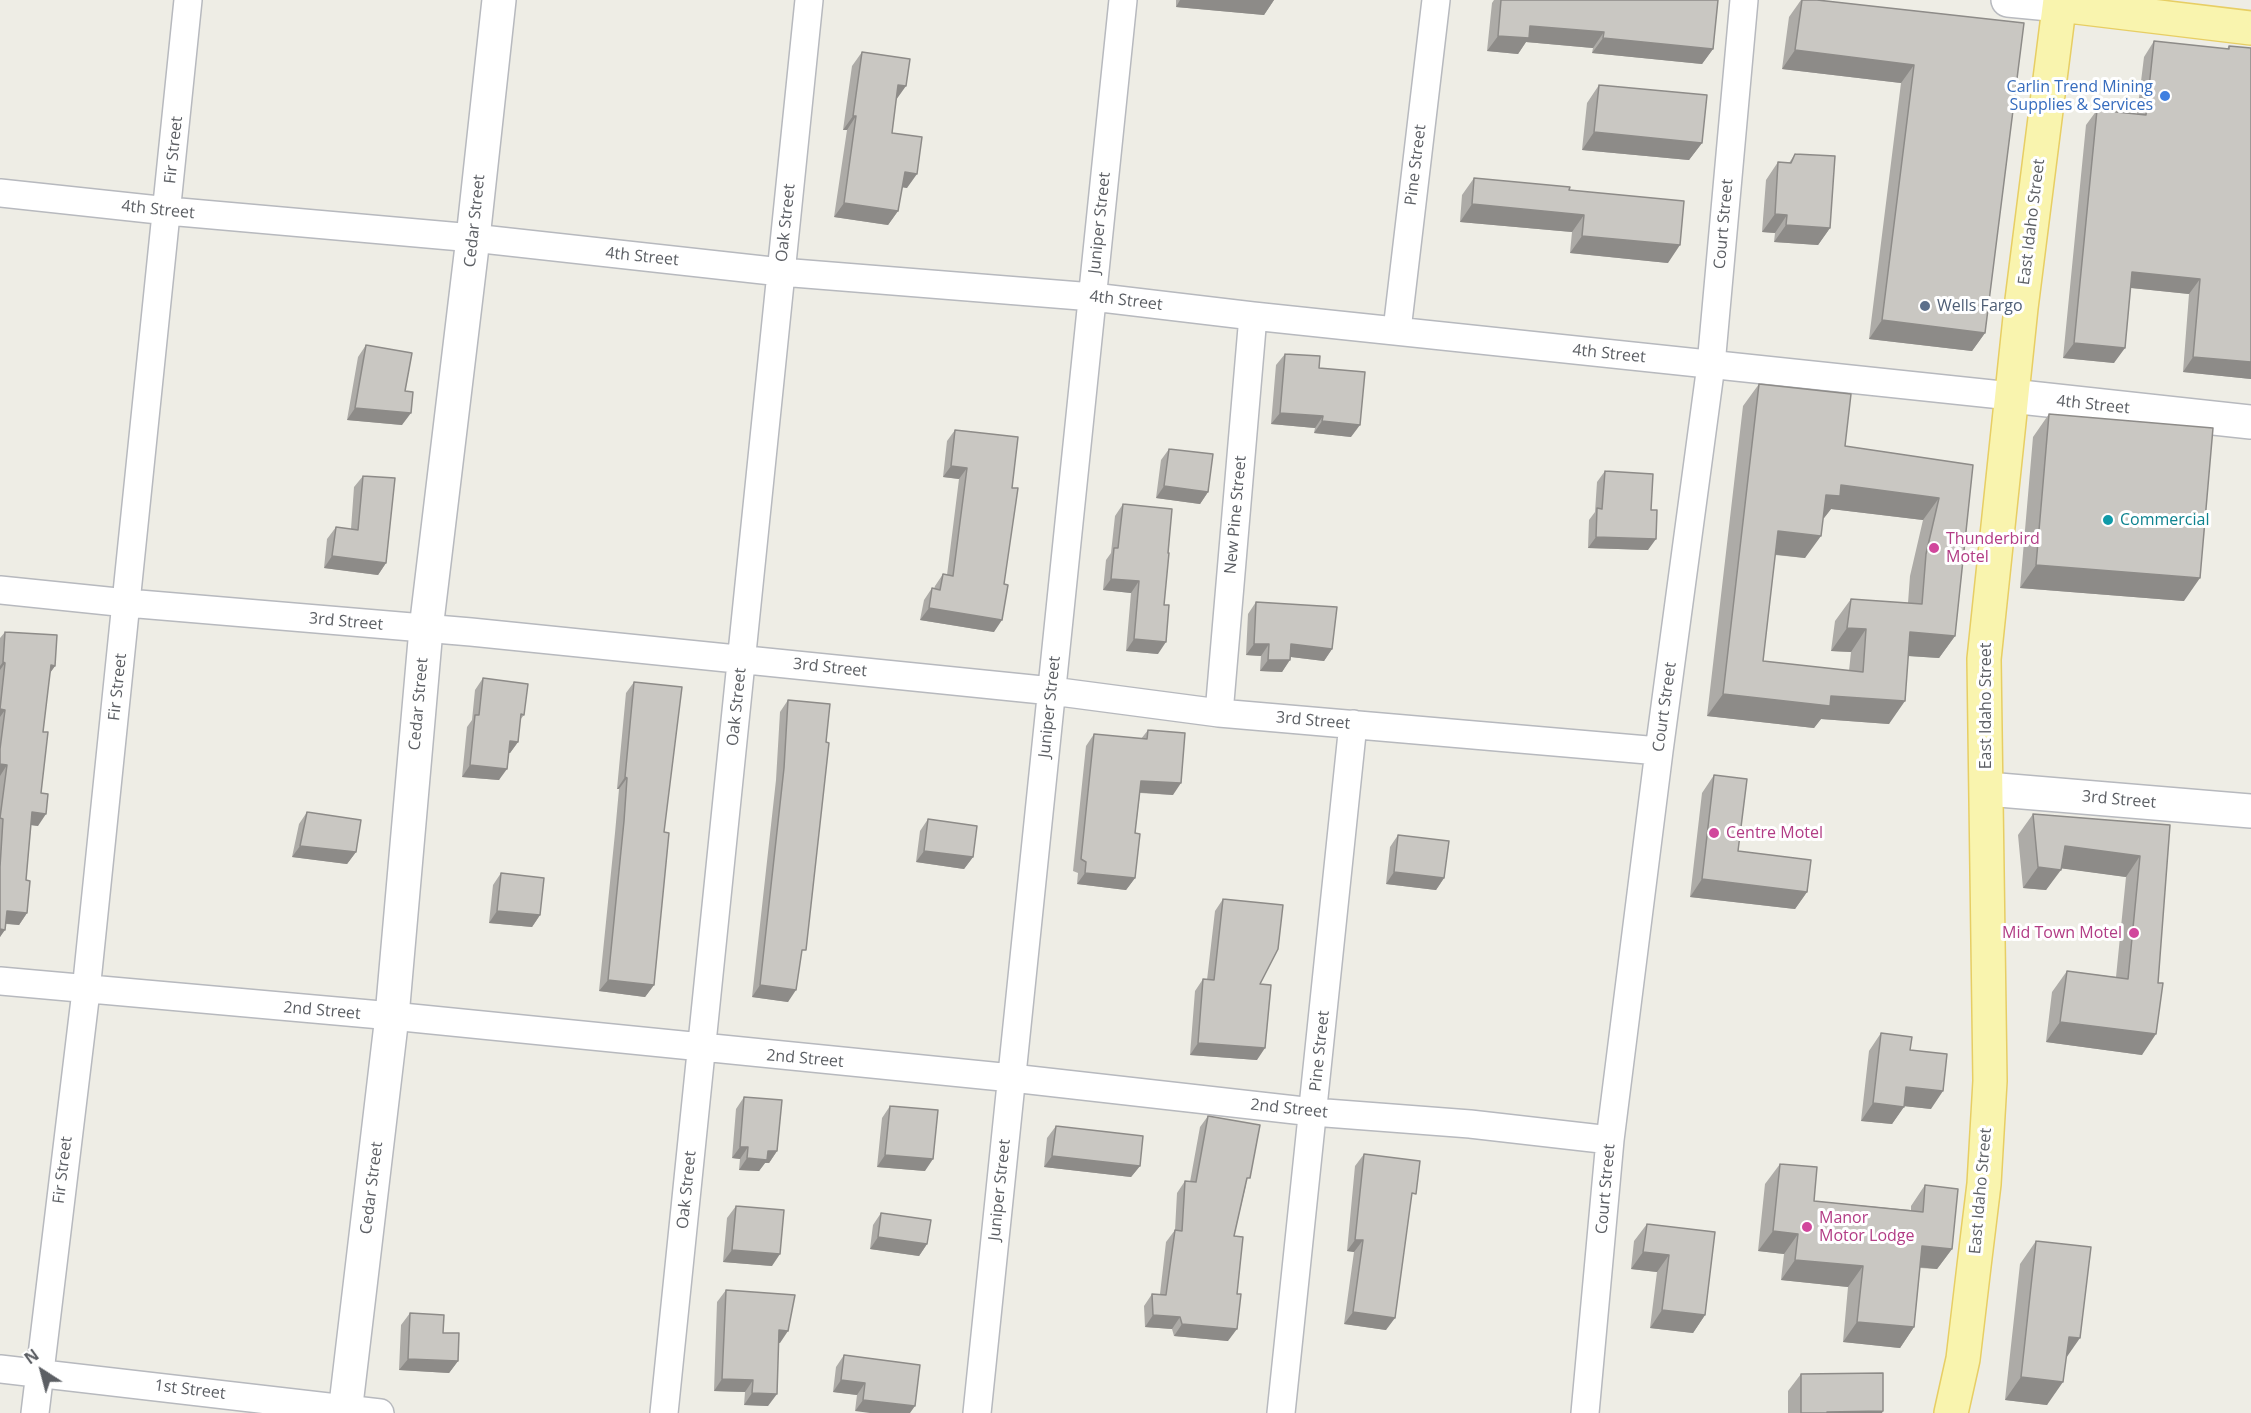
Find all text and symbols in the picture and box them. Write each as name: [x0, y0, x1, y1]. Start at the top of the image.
place label: Carlin Trend Mining Supplies & Services: [2007, 77, 2153, 115]
marker: Carlin Trend Mining Supplies & Services: [2158, 89, 2172, 103]
street label: Fir Street: [161, 115, 187, 185]
street label: Pine Street: [1402, 123, 1430, 207]
street label: East Idaho Street: [2015, 158, 2049, 286]
street label: Juniper Street: [1085, 171, 1115, 275]
street label: Cedar Street: [461, 174, 489, 268]
street label: Court Street: [1710, 178, 1738, 270]
street label: Oak Street: [772, 183, 800, 263]
street label: 4th Street: [120, 197, 196, 223]
street label: 4th Street: [604, 244, 680, 270]
street label: 4th Street: [1088, 287, 1164, 315]
place label: Wells Fargo: [1937, 296, 2023, 316]
marker: Wells Fargo: [1918, 299, 1932, 313]
street label: 4th Street: [1571, 341, 1647, 367]
street label: 4th Street: [2055, 392, 2131, 418]
street label: New Pine Street: [1221, 455, 1251, 575]
place label: Commercial: [2120, 510, 2209, 530]
marker: Commercial: [2101, 513, 2115, 527]
place label: Thunderbird Motel: [1946, 529, 2040, 567]
marker: Thunderbird Motel: [1927, 541, 1941, 555]
street label: 3rd Street: [308, 609, 384, 635]
street label: East Idaho Street: [1976, 643, 1996, 769]
street label: Fir Street: [105, 652, 131, 722]
street label: 3rd Street: [792, 655, 868, 681]
street label: Juniper Street: [1035, 655, 1065, 759]
street label: Cedar Street: [405, 657, 433, 751]
street label: Court Street: [1649, 661, 1681, 753]
street label: Oak Street: [723, 667, 751, 747]
street label: 3rd Street: [1275, 708, 1351, 734]
street label: 3rd Street: [2081, 787, 2157, 813]
place label: Centre Motel: [1726, 823, 1823, 843]
marker: Centre Motel: [1707, 826, 1721, 840]
place label: Mid Town Motel: [2002, 923, 2122, 943]
marker: Mid Town Motel: [2127, 926, 2141, 940]
street label: 2nd Street: [283, 998, 361, 1024]
street label: Pine Street: [1306, 1010, 1334, 1092]
street label: 2nd Street: [766, 1046, 844, 1072]
street label: 2nd Street: [1249, 1095, 1329, 1123]
street label: East Idaho Street: [1966, 1127, 1996, 1255]
street label: Fir Street: [49, 1135, 77, 1205]
street label: Juniper Street: [985, 1138, 1015, 1242]
street label: Cedar Street: [357, 1141, 387, 1235]
street label: Court Street: [1592, 1143, 1620, 1235]
street label: Oak Street: [673, 1150, 701, 1230]
place label: Manor Motor Lodge: [1819, 1208, 1914, 1246]
marker: Manor Motor Lodge: [1800, 1220, 1814, 1234]
north arrow: [12, 1341, 72, 1401]
text: N: [20, 1344, 43, 1369]
street label: 1st Street: [153, 1376, 227, 1404]

